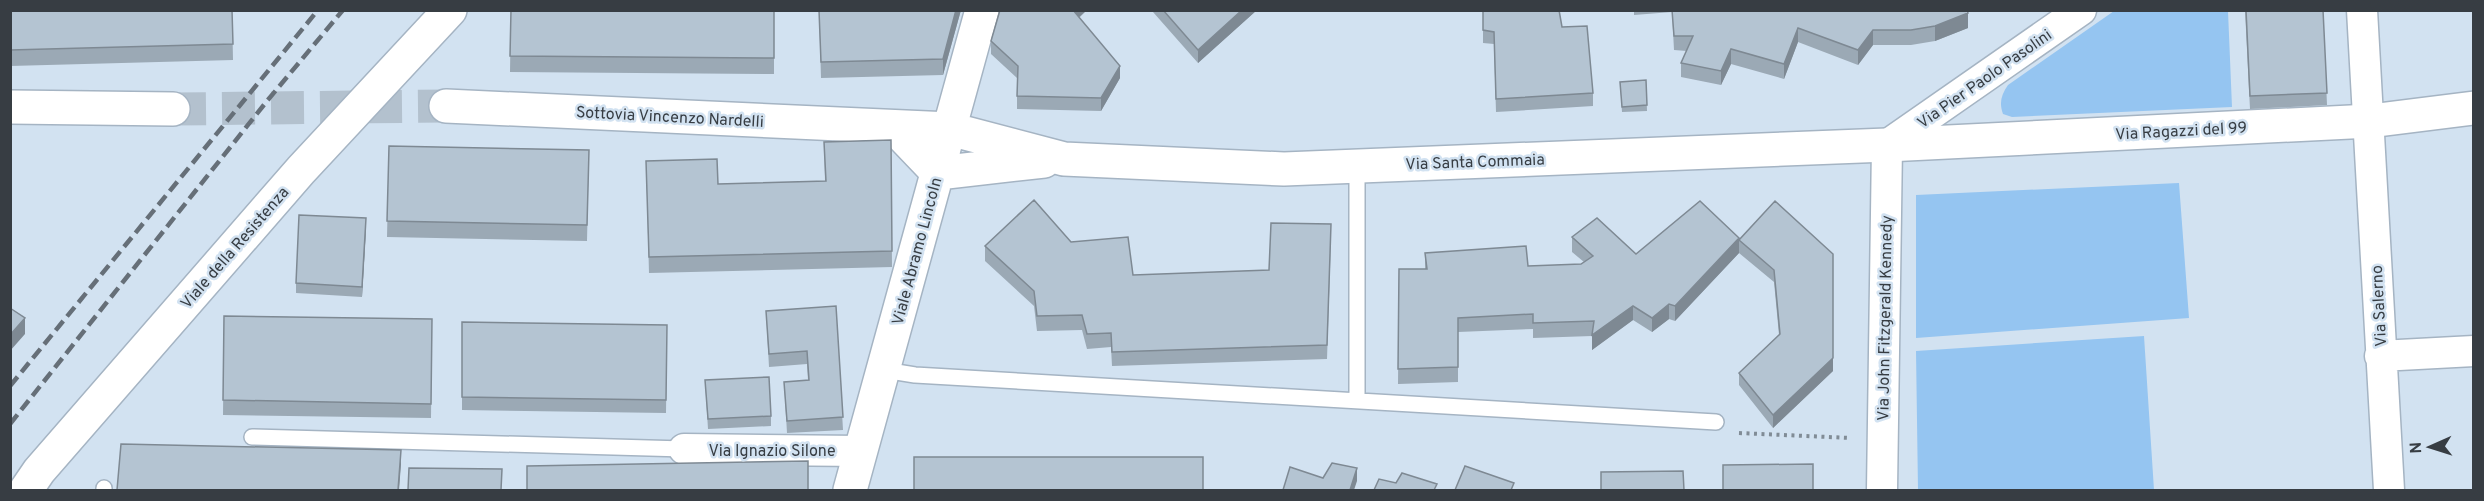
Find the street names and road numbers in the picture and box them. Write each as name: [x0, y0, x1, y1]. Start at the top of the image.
street label: Via Pier Paolo Pasolini: [1914, 26, 2056, 134]
street label: Sottovia Vincenzo Nardelli: [576, 103, 764, 133]
street label: Via Ragazzi del 99: [2115, 119, 2248, 145]
street label: Via Santa Commaia: [1405, 151, 1545, 175]
street label: Viale Abramo Lincoln: [889, 175, 947, 328]
street label: Viale della Resistenza: [177, 183, 294, 314]
street label: Via John Fitzgerald Kennedy: [1874, 215, 1898, 421]
street label: Via Salerno: [2368, 264, 2392, 347]
street label: Via Ignazio Silone: [708, 442, 836, 462]

